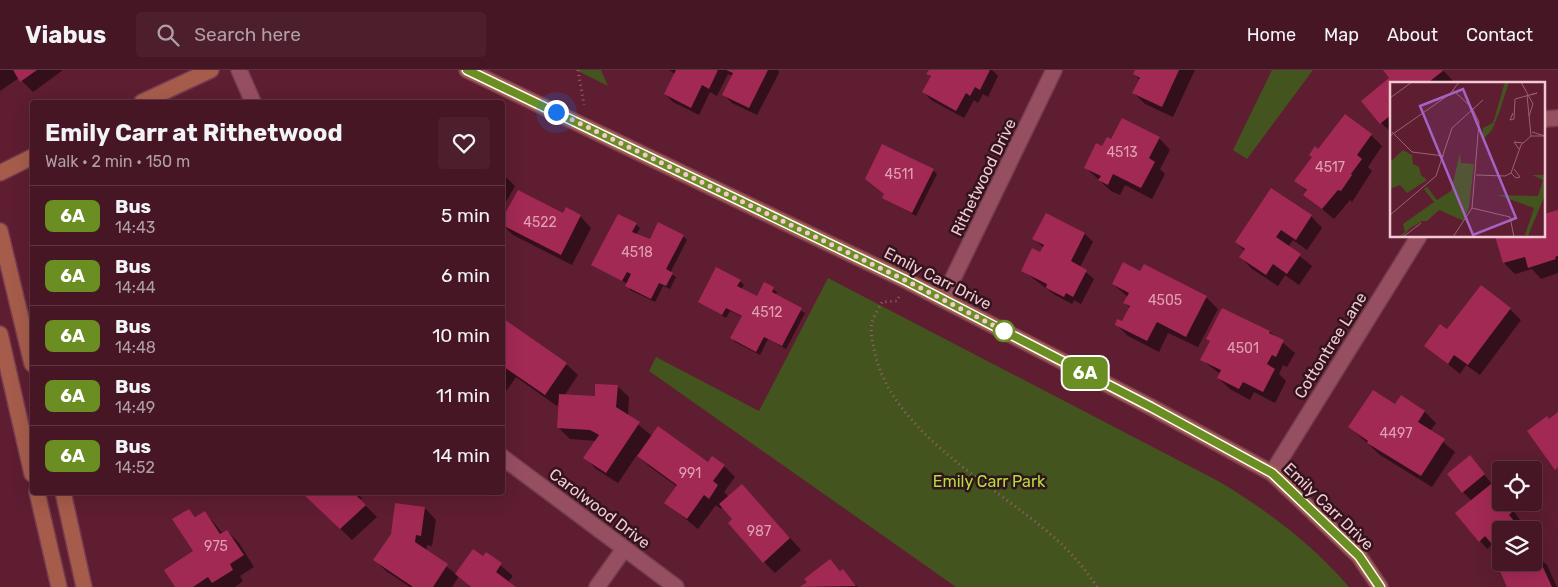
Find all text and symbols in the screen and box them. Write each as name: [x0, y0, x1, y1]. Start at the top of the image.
search box: [136, 12, 486, 57]
text: Viabus: [25, 21, 106, 49]
icon: search: [154, 21, 182, 49]
text: Search here: [194, 23, 301, 46]
text: Home: [1247, 24, 1296, 46]
text: Map: [1324, 24, 1359, 46]
text: About: [1387, 24, 1438, 46]
text: Contact: [1466, 24, 1533, 46]
inset map: [1390, 82, 1546, 238]
your location: [544, 100, 569, 125]
street label: Rithetwood Drive: [947, 115, 1020, 239]
button: heart: [438, 117, 490, 169]
text: Emily Carr at Rithetwood: [45, 119, 343, 147]
house number: 4513: [1106, 144, 1138, 161]
text: Walk · 2 min · 150 m: [45, 152, 190, 171]
house number: 4517: [1315, 159, 1345, 176]
house number: 4511: [885, 166, 913, 183]
text: Bus: [115, 195, 151, 218]
text: 5 min: [441, 204, 490, 227]
text: 6A: [60, 205, 85, 227]
house number: 4522: [523, 214, 557, 231]
text: 14:43: [115, 218, 155, 237]
street label: Emily Carr Drive: [881, 243, 995, 314]
house number: 4518: [621, 244, 653, 261]
text: Bus: [115, 255, 151, 278]
text: 6 min: [441, 264, 490, 287]
text: 6A: [60, 265, 85, 287]
text: 14:44: [115, 278, 156, 297]
street label: Cottontree Lane: [1290, 289, 1371, 402]
house number: 4505: [1148, 292, 1182, 309]
house number: 4512: [751, 304, 783, 321]
text: Bus: [115, 315, 151, 338]
unlabelled marker: [993, 320, 1015, 342]
text: 10 min: [432, 324, 490, 347]
text: 6A: [60, 325, 85, 347]
text: 14:48: [115, 338, 156, 357]
house number: 4501: [1227, 340, 1259, 357]
line badge: 6A: [1062, 357, 1108, 389]
text: 6A: [1073, 362, 1097, 384]
text: Bus: [115, 375, 151, 398]
text: 11 min: [436, 384, 490, 407]
text: 6A: [60, 385, 85, 407]
text: 14:49: [115, 398, 155, 417]
house number: 4497: [1380, 425, 1412, 442]
text: Bus: [115, 435, 151, 458]
text: 14 min: [432, 444, 490, 467]
text: 6A: [60, 445, 85, 467]
text: 14:52: [115, 458, 155, 477]
street label: Emily Carr Drive: [1280, 459, 1378, 554]
map controls: [1492, 461, 1542, 571]
button: locate: [1492, 461, 1542, 511]
street label: Carolwood Drive: [545, 464, 654, 553]
house number: 991: [679, 465, 701, 482]
park label: Emily Carr Park: [933, 472, 1046, 491]
button: layers: [1492, 521, 1542, 571]
house number: 987: [747, 523, 771, 540]
house number: 975: [204, 538, 228, 555]

